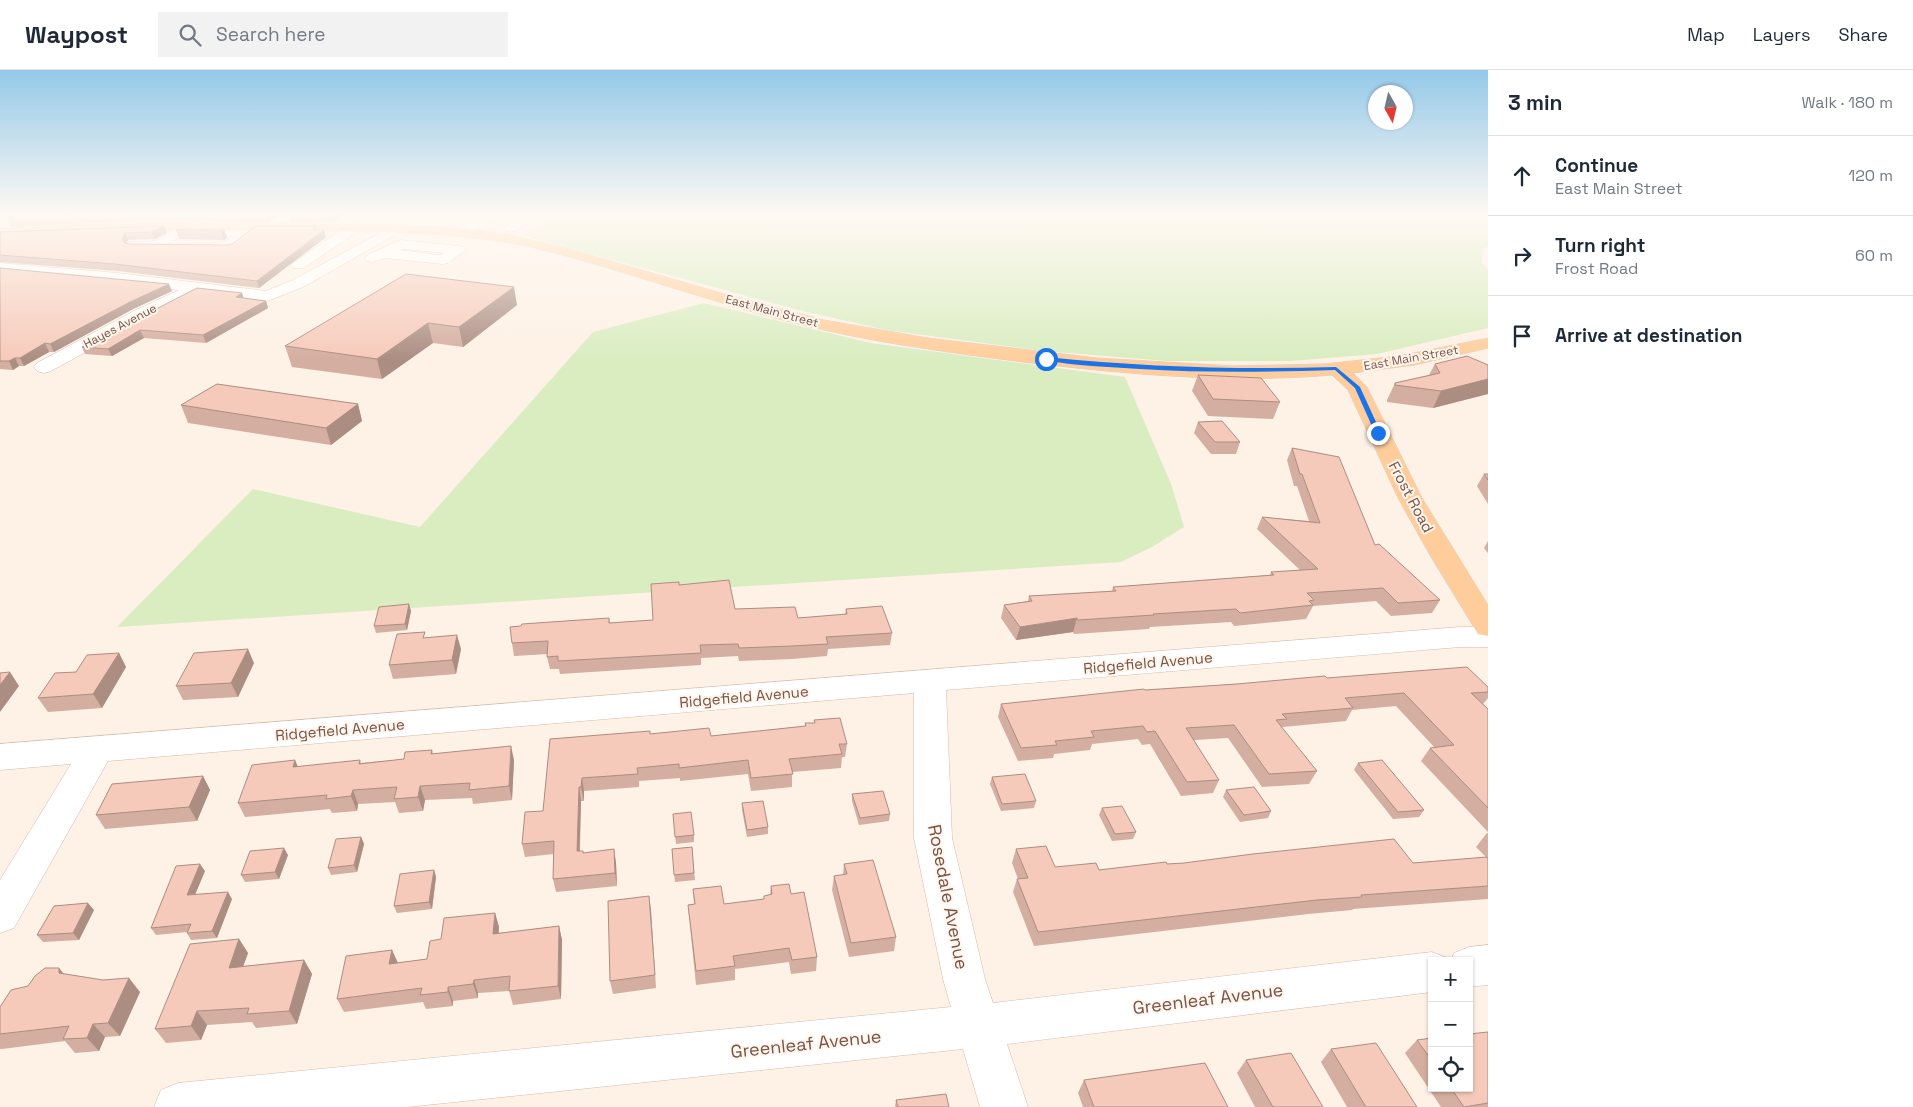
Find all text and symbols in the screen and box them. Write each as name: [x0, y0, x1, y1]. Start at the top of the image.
search box: [158, 12, 508, 57]
text: Waypost: [25, 19, 128, 50]
icon: search: [176, 21, 204, 49]
text: Search here: [216, 22, 326, 47]
text: Map: [1687, 23, 1725, 46]
text: Layers: [1753, 23, 1810, 46]
text: Share: [1838, 23, 1888, 46]
north arrow: [1368, 85, 1413, 130]
text: 3 min: [1508, 89, 1563, 116]
text: Walk · 180 m: [1801, 92, 1893, 113]
text: Continue: [1555, 153, 1638, 178]
icon: ahead: [1508, 162, 1536, 190]
text: 120 m: [1849, 165, 1893, 186]
text: East Main Street: [1555, 178, 1683, 199]
text: Turn right: [1555, 233, 1645, 258]
icon: right: [1508, 242, 1536, 270]
text: 60 m: [1855, 245, 1893, 266]
text: Frost Road: [1555, 258, 1638, 279]
street label: East Main Street: [724, 291, 820, 331]
street label: Hayes Avenue: [81, 300, 159, 352]
icon: arrive: [1508, 322, 1536, 350]
text: Arrive at destination: [1555, 323, 1743, 348]
street label: East Main Street: [1362, 342, 1460, 374]
route start: [1035, 348, 1058, 371]
route end: [1367, 422, 1390, 445]
street label: Frost Road: [1385, 458, 1438, 536]
street label: Ridgefield Avenue: [1082, 647, 1214, 678]
street label: Ridgefield Avenue: [678, 681, 810, 712]
street label: Ridgefield Avenue: [274, 714, 406, 745]
street label: Rosedale Avenue: [923, 822, 974, 972]
map controls: [1428, 957, 1473, 1092]
button: +: [1428, 957, 1473, 1002]
street label: Greenleaf Avenue: [1131, 978, 1285, 1019]
button: −: [1428, 1002, 1473, 1047]
street label: Greenleaf Avenue: [729, 1024, 882, 1063]
button: locate: [1428, 1047, 1473, 1092]

